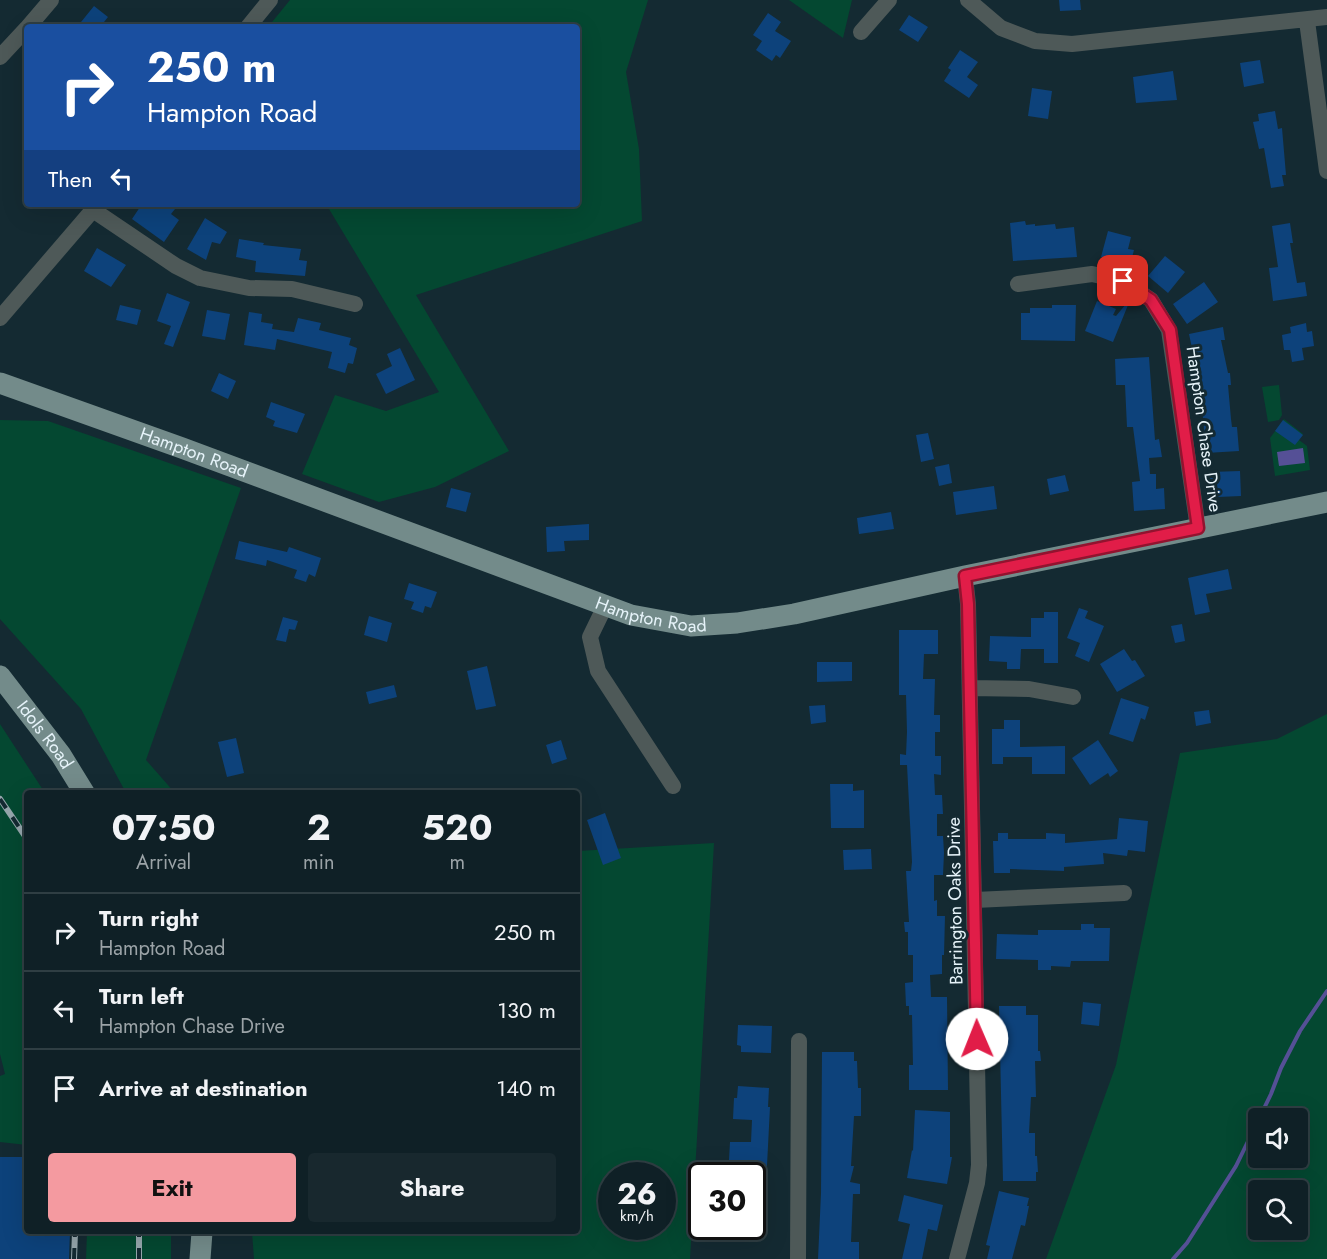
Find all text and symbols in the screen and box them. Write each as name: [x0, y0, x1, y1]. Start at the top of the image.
text: 250 m: [147, 37, 277, 98]
icon: right: [48, 48, 126, 126]
text: Hampton Road: [147, 93, 317, 132]
icon: left: [105, 162, 138, 195]
text: Then: [48, 163, 93, 195]
pin: [1097, 255, 1148, 306]
icon: arrive: [1106, 264, 1139, 297]
street label: Hampton Chase Drive: [1179, 344, 1229, 514]
street label: Hampton Road: [136, 421, 252, 484]
street label: Hampton Road: [592, 590, 707, 639]
street label: Idols Road: [10, 695, 80, 774]
text: 07:50: [111, 801, 216, 853]
text: 2: [307, 801, 331, 853]
text: 520: [422, 801, 493, 853]
street label: Barrington Oaks Drive: [941, 817, 969, 985]
text: Arrival: [136, 848, 191, 877]
text: min: [303, 848, 334, 877]
text: m: [449, 848, 465, 877]
text: Turn right: [99, 902, 199, 934]
icon: right: [48, 916, 81, 949]
text: 250 m: [494, 916, 556, 948]
text: Hampton Road: [99, 934, 225, 963]
text: Turn left: [99, 980, 184, 1012]
icon: left: [48, 994, 81, 1027]
text: 130 m: [497, 994, 556, 1026]
position arrow: [945, 1007, 1009, 1071]
text: Hampton Chase Drive: [99, 1012, 285, 1041]
icon: arrive: [48, 1072, 81, 1105]
text: Arrive at destination: [99, 1072, 308, 1104]
text: 140 m: [496, 1072, 556, 1104]
map controls: [1248, 1108, 1308, 1240]
button: sound: [1248, 1108, 1308, 1168]
button: Exit: [48, 1153, 296, 1222]
button: Share: [308, 1153, 556, 1222]
speed limit sign: 30: [688, 1162, 766, 1240]
text: 26: [617, 1172, 657, 1215]
button: search: [1248, 1180, 1308, 1240]
text: km/h: [620, 1205, 654, 1227]

